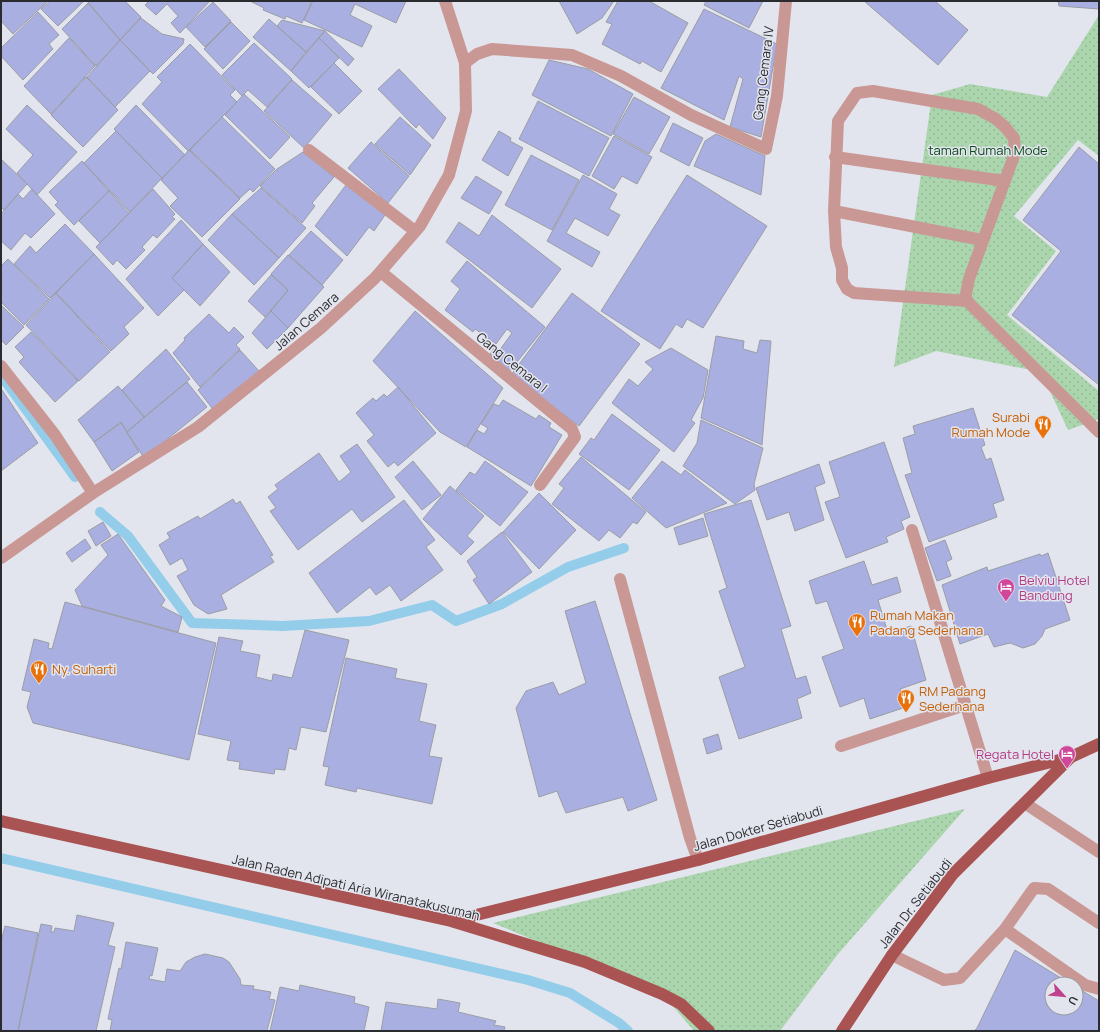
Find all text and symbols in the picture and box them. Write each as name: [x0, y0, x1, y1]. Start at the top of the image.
street label: Gang Cemara IV: [748, 25, 778, 121]
park label: taman Rumah Mode: [928, 141, 1048, 159]
street label: Jalan Cemara: [270, 288, 342, 354]
street label: Gang Cemara I: [473, 328, 551, 396]
place label: Surabi Rumah Mode: [952, 408, 1030, 441]
restaurant icon: Surabi Rumah Mode: [1033, 414, 1053, 439]
place label: Belviu Hotel Bandung: [1019, 571, 1090, 604]
hotel icon: Belviu Hotel Bandung: [996, 577, 1016, 602]
place label: Rumah Makan Padang Sederhana: [870, 606, 983, 639]
restaurant icon: Rumah Makan Padang Sederhana: [847, 612, 867, 637]
restaurant icon: Ny. Suharti: [29, 659, 49, 684]
place label: Ny. Suharti: [52, 660, 116, 678]
place label: RM Padang Sederhana: [919, 682, 986, 715]
restaurant icon: RM Padang Sederhana: [896, 688, 916, 713]
hotel icon: Regata Hotel: [1057, 744, 1077, 769]
place label: Regata Hotel: [976, 745, 1054, 763]
street label: Jalan Dokter Setiabudi: [691, 801, 825, 855]
street label: Jalan Raden Adipati Aria Wiranatakusumah: [230, 850, 482, 924]
street label: Jalan Dr. Setiabudi: [874, 854, 956, 952]
north arrow: [1044, 976, 1084, 1016]
text: U: [1065, 994, 1082, 1008]

